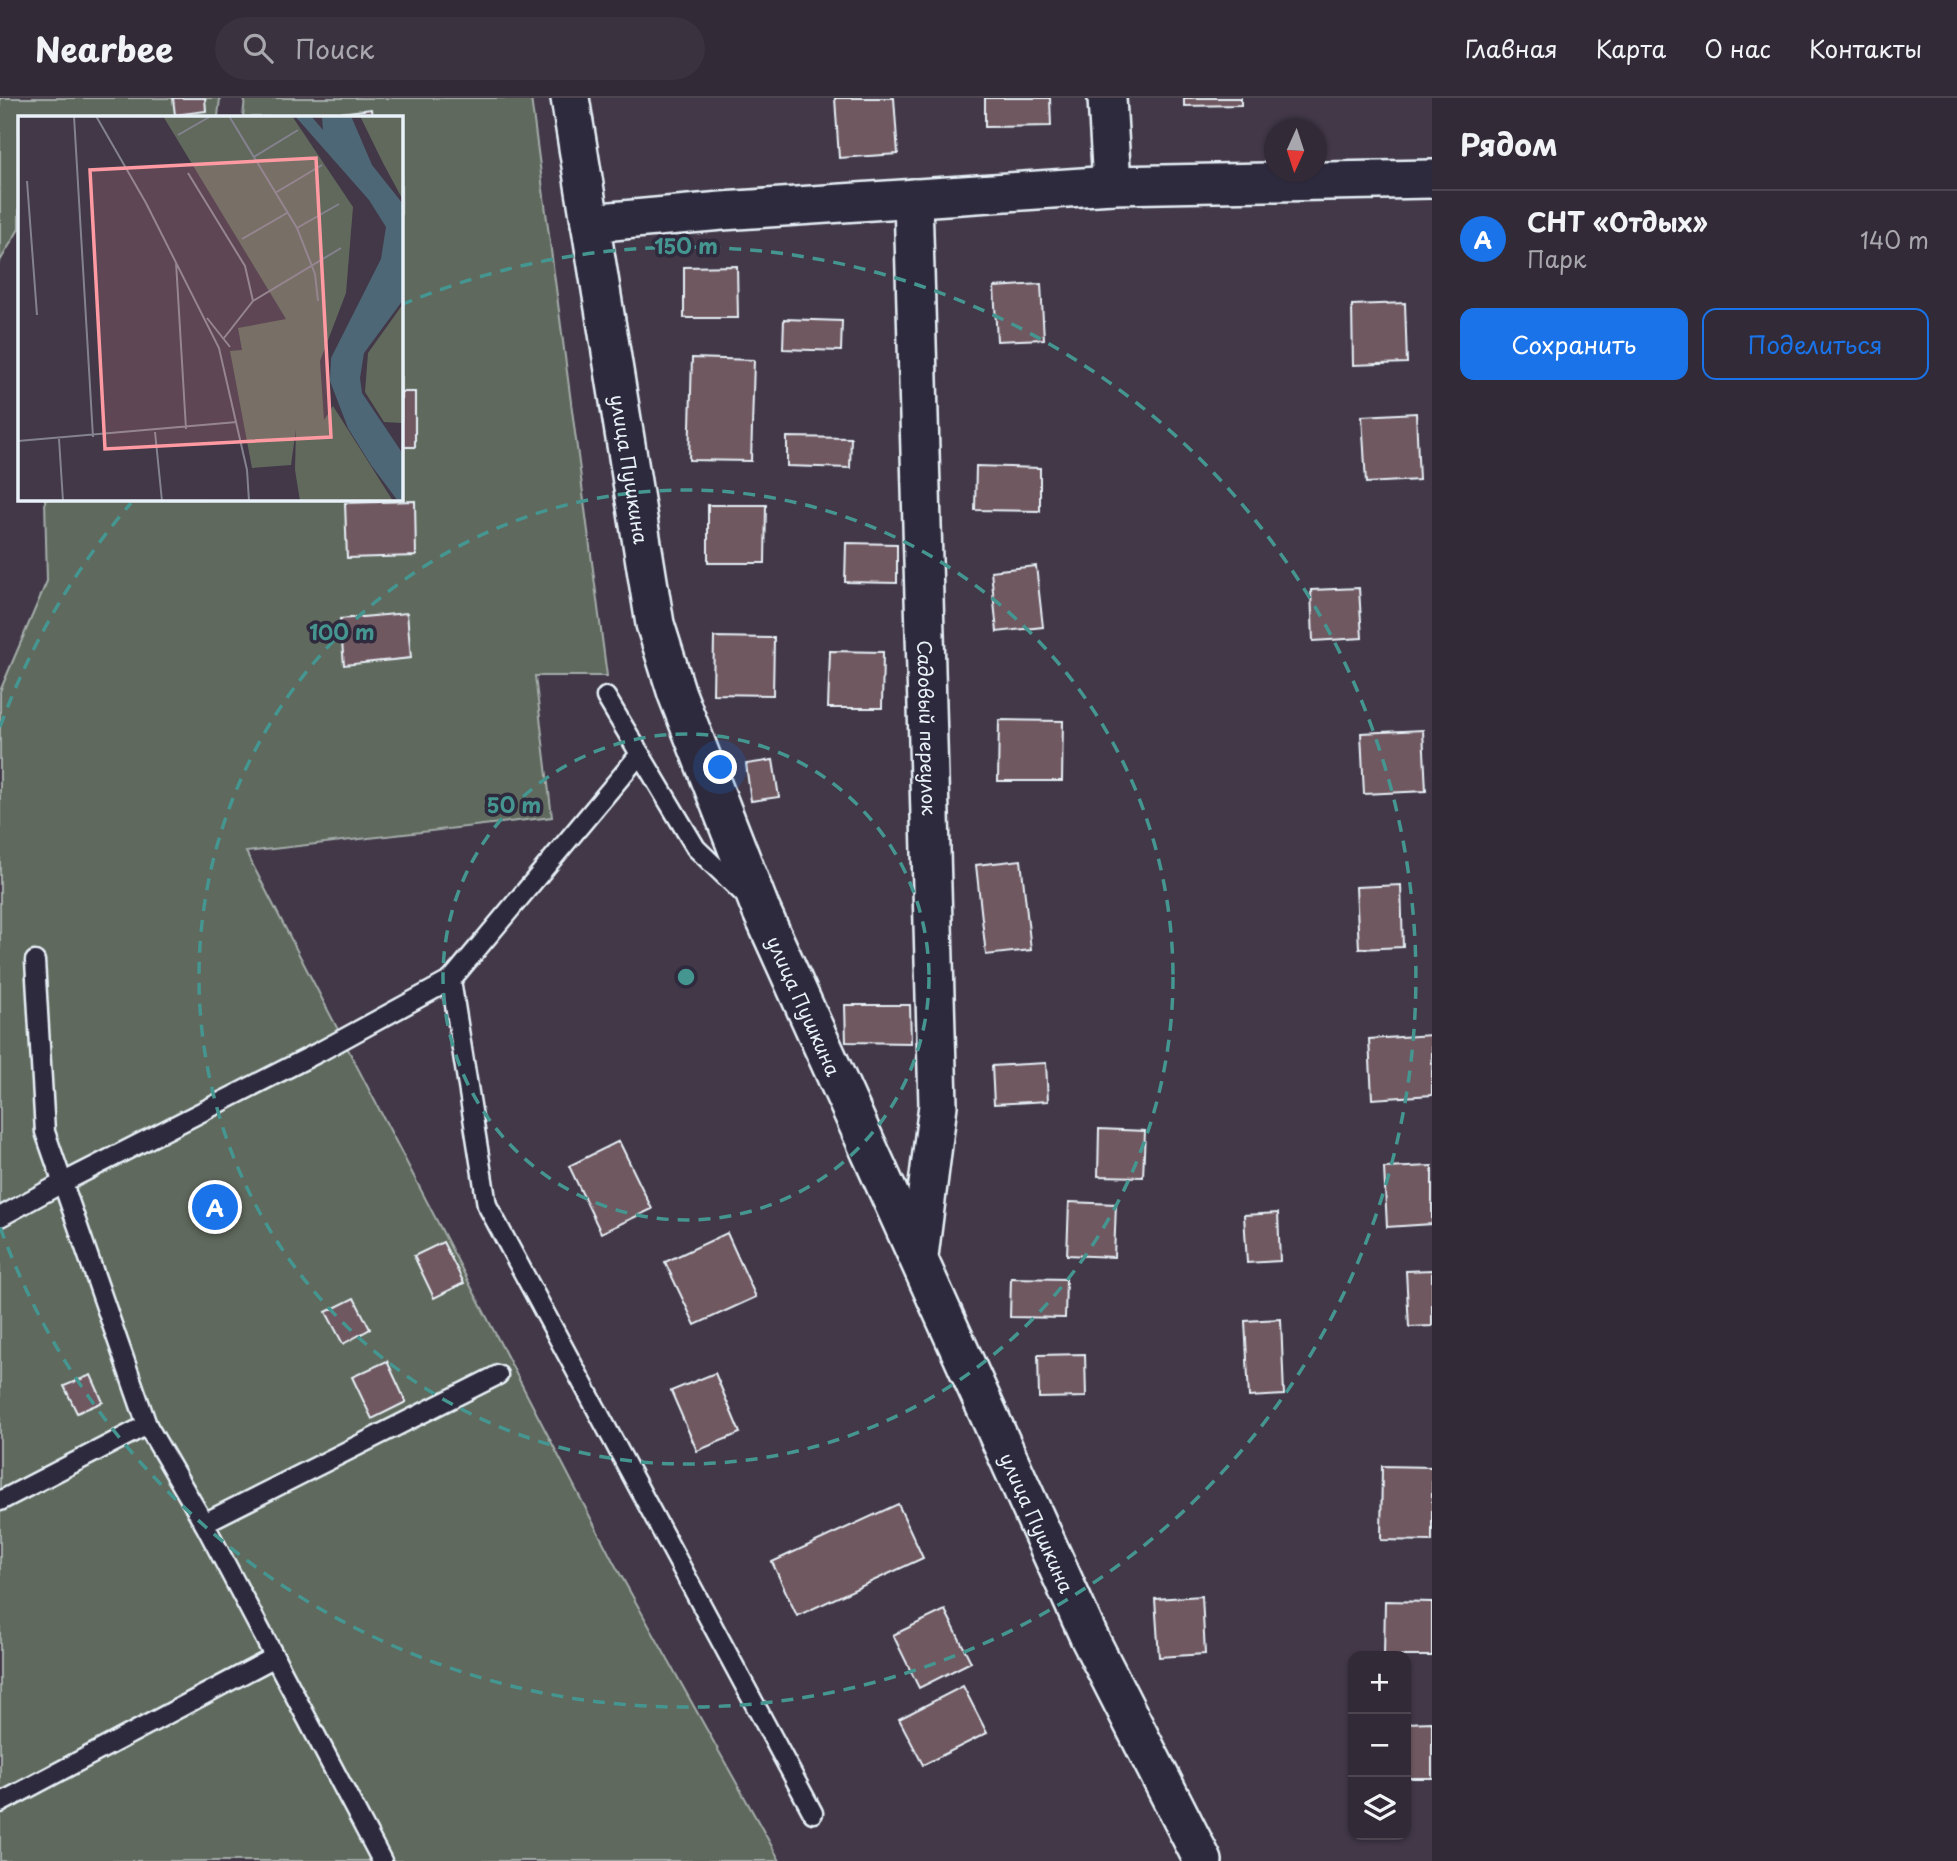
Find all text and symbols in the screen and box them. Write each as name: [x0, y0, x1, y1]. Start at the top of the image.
search box: [215, 17, 705, 80]
text: Nearbee: [35, 23, 173, 73]
icon: search: [239, 29, 277, 67]
text: Поиск: [295, 29, 374, 68]
text: Главная: [1465, 30, 1558, 66]
text: Карта: [1596, 30, 1666, 66]
text: О нас: [1704, 30, 1771, 66]
text: Контакты: [1809, 30, 1922, 66]
inset map: [18, 116, 402, 500]
north arrow: [1264, 119, 1327, 182]
text: Рядом: [1460, 121, 1558, 166]
text: СНТ «Отдых»: [1527, 202, 1708, 241]
text: A: [1474, 222, 1492, 257]
text: 140 m: [1860, 222, 1929, 257]
text: 150 m: [654, 229, 718, 261]
text: Парк: [1527, 241, 1586, 276]
button: Сохранить: [1460, 308, 1688, 380]
button: Поделиться: [1702, 308, 1929, 380]
street label: улица Пушкина: [604, 393, 656, 546]
text: 100 m: [309, 615, 375, 647]
street label: Садовый переулок: [911, 640, 944, 816]
your location: [703, 750, 737, 784]
text: 50 m: [487, 788, 541, 820]
street label: улица Пушкина: [760, 931, 848, 1080]
centre of rings: [674, 965, 698, 989]
pin: A: [192, 1181, 238, 1233]
street label: улица Пушкина: [994, 1448, 1081, 1597]
map controls: [1348, 1651, 1411, 1840]
button: +: [1348, 1651, 1411, 1714]
button: −: [1348, 1714, 1411, 1777]
button: layers: [1348, 1777, 1411, 1840]

